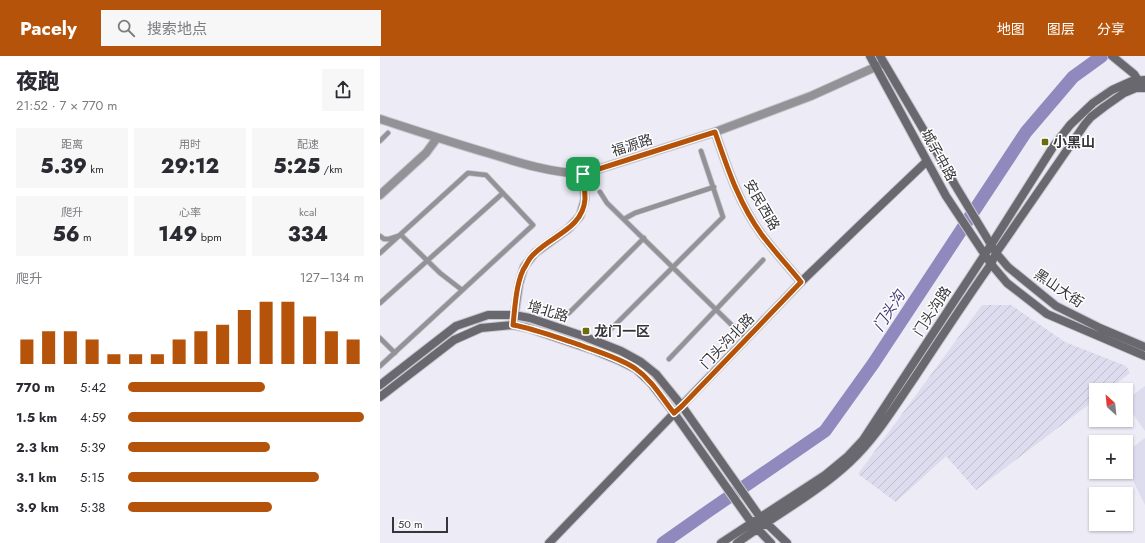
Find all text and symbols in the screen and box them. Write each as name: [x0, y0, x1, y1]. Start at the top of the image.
search box: [101, 10, 381, 46]
text: Pacely: [20, 15, 77, 42]
icon: search: [115, 17, 137, 39]
text: 搜索地点: [147, 18, 207, 40]
text: 地图: [997, 19, 1025, 39]
text: 图层: [1047, 19, 1075, 39]
text: 分享: [1097, 19, 1125, 39]
text: 夜跑: [16, 65, 60, 97]
button: share: [322, 69, 364, 111]
text: 21:52 · 7 × 770 m: [16, 96, 117, 115]
street label: 城子中路: [917, 126, 961, 184]
street label: 福源路: [609, 129, 655, 161]
place label: 小黑山: [1053, 132, 1095, 152]
text: 距离: [61, 136, 83, 152]
text: 用时: [179, 136, 201, 152]
text: 配速: [297, 136, 319, 152]
marker: 小黑山: [1040, 137, 1050, 147]
text: 5.39: [40, 152, 87, 181]
text: 29:12: [161, 152, 219, 181]
text: 5:25: [273, 152, 320, 181]
pin: [566, 157, 600, 191]
text: km: [87, 161, 104, 177]
text: /km: [320, 161, 343, 177]
icon: arrive: [572, 163, 594, 185]
street label: 安民西路: [739, 176, 785, 234]
text: 爬升: [61, 204, 83, 220]
text: 心率: [179, 204, 201, 220]
text: kcal: [299, 204, 317, 220]
text: 56: [52, 220, 80, 249]
text: 149: [158, 220, 197, 249]
text: 334: [288, 220, 328, 249]
text: m: [80, 229, 92, 245]
text: bpm: [197, 229, 222, 245]
street label: 黑山大街: [1030, 264, 1088, 312]
text: 127–134 m: [300, 268, 364, 287]
text: 爬升: [16, 269, 42, 288]
street label: 门头沟路: [908, 282, 956, 340]
water label: 门头沟: [868, 284, 912, 336]
street label: 增北路: [525, 295, 571, 327]
street label: 门头沟北路: [695, 309, 759, 373]
place label: 龙门一区: [594, 321, 650, 341]
marker: 龙门一区: [581, 326, 591, 336]
text: 770 m: [16, 378, 55, 397]
text: 5:42: [80, 378, 106, 397]
north arrow: [1089, 383, 1133, 427]
map controls: [1089, 383, 1133, 531]
text: 1.5 km: [16, 408, 57, 427]
text: 4:59: [80, 408, 106, 427]
button: +: [1089, 435, 1133, 479]
text: 2.3 km: [16, 438, 59, 457]
text: 5:39: [80, 438, 106, 457]
text: 3.1 km: [16, 468, 57, 487]
text: 5:15: [80, 468, 104, 487]
button: −: [1089, 487, 1133, 531]
text: 3.9 km: [16, 498, 59, 517]
text: 5:38: [80, 498, 105, 517]
scale bar: [392, 515, 448, 534]
text: 50 m: [398, 516, 423, 532]

